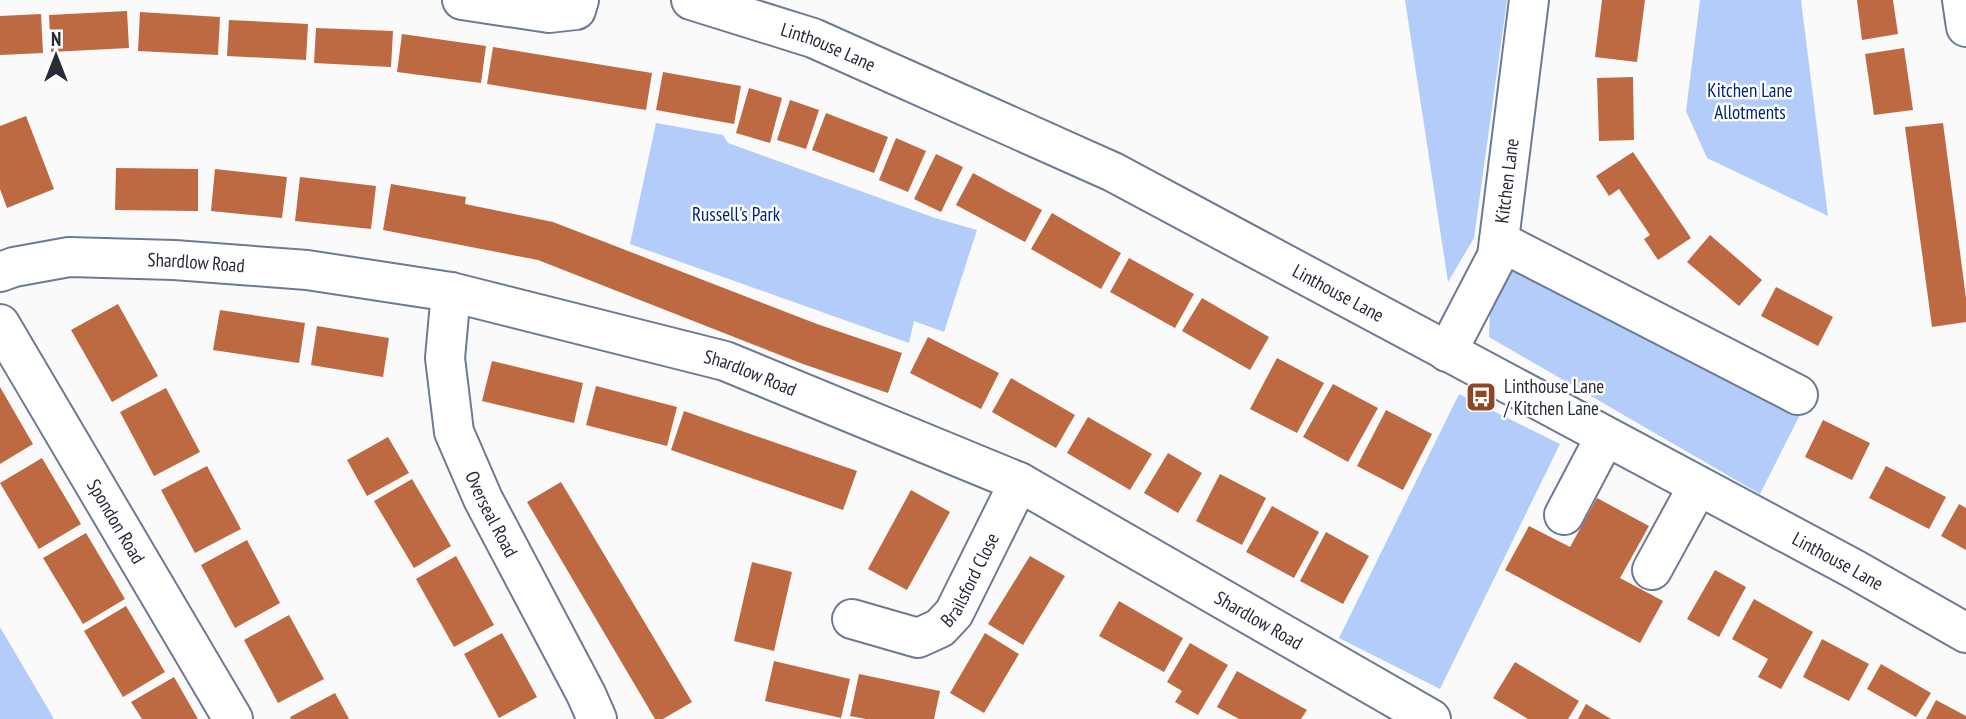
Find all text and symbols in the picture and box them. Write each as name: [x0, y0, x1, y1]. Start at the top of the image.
street label: Linthouse Lane: [778, 17, 879, 76]
north arrow: [21, 21, 91, 91]
text: N: [51, 27, 61, 51]
park label: Kitchen Lane Allotments: [1707, 78, 1793, 124]
street label: Kitchen Lane: [1489, 137, 1524, 225]
park label: Russell's Park: [692, 202, 781, 226]
street label: Shardlow Road: [147, 247, 246, 277]
street label: Linthouse Lane: [1289, 258, 1388, 327]
street label: Shardlow Road: [702, 344, 800, 401]
place label: Linthouse Lane / Kitchen Lane: [1503, 374, 1604, 420]
bus stop icon: Linthouse Lane / Kitchen Lane: [1464, 380, 1498, 414]
street label: Overseal Road: [460, 467, 523, 561]
street label: Spondon Road: [82, 475, 151, 568]
street label: Linthouse Lane: [1788, 526, 1888, 595]
street label: Brailsford Close: [935, 529, 1004, 632]
street label: Shardlow Road: [1211, 585, 1307, 655]

